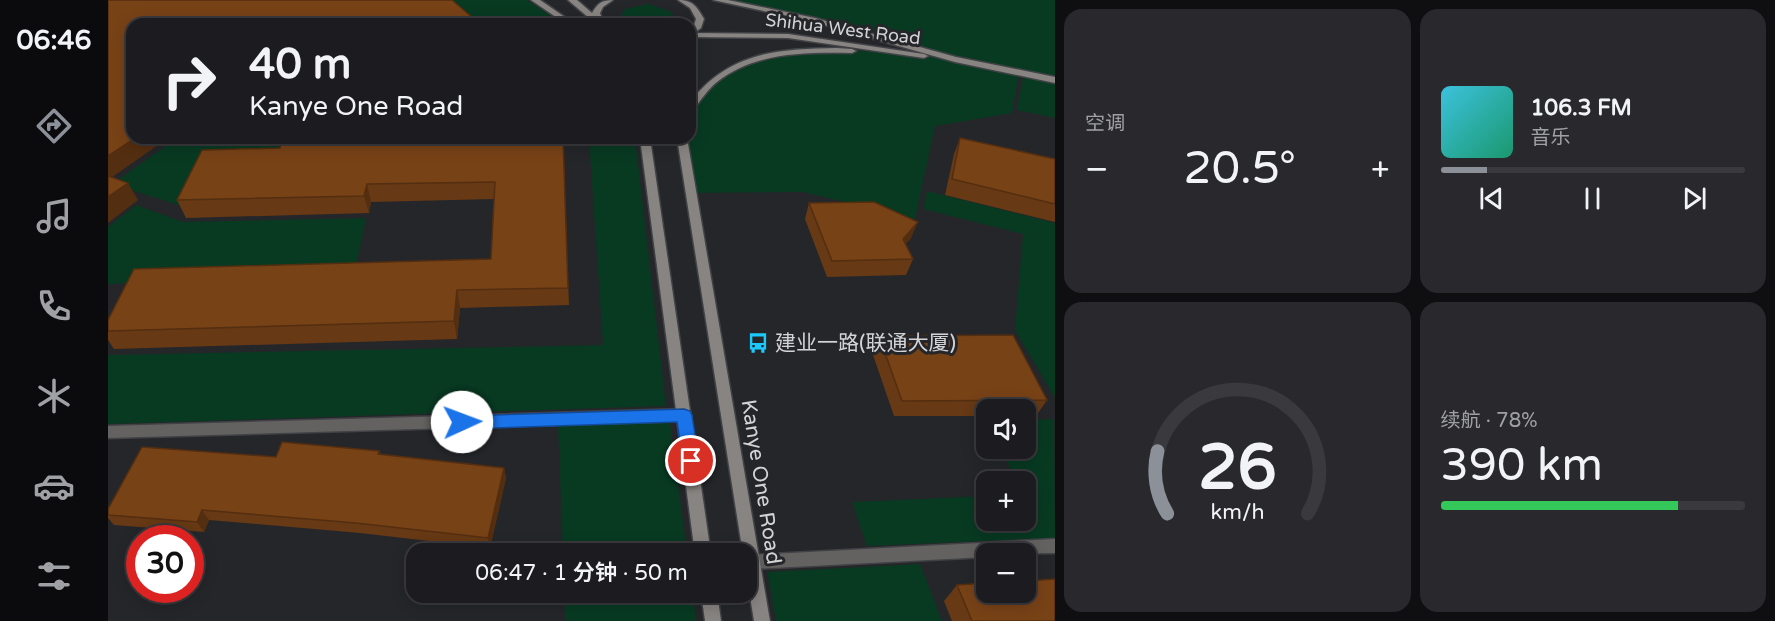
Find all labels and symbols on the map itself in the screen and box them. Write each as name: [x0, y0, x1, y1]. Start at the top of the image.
street label: Shihua West Road: [764, 9, 922, 49]
bus stop icon: 建业一路(联通大厦): [746, 331, 770, 355]
place label: 建业一路(联通大厦): [775, 331, 956, 356]
position arrow: [430, 390, 494, 454]
street label: Kanye One Road: [736, 398, 786, 566]
pin: [665, 435, 716, 486]
speed limit sign: 30: [126, 525, 204, 603]

